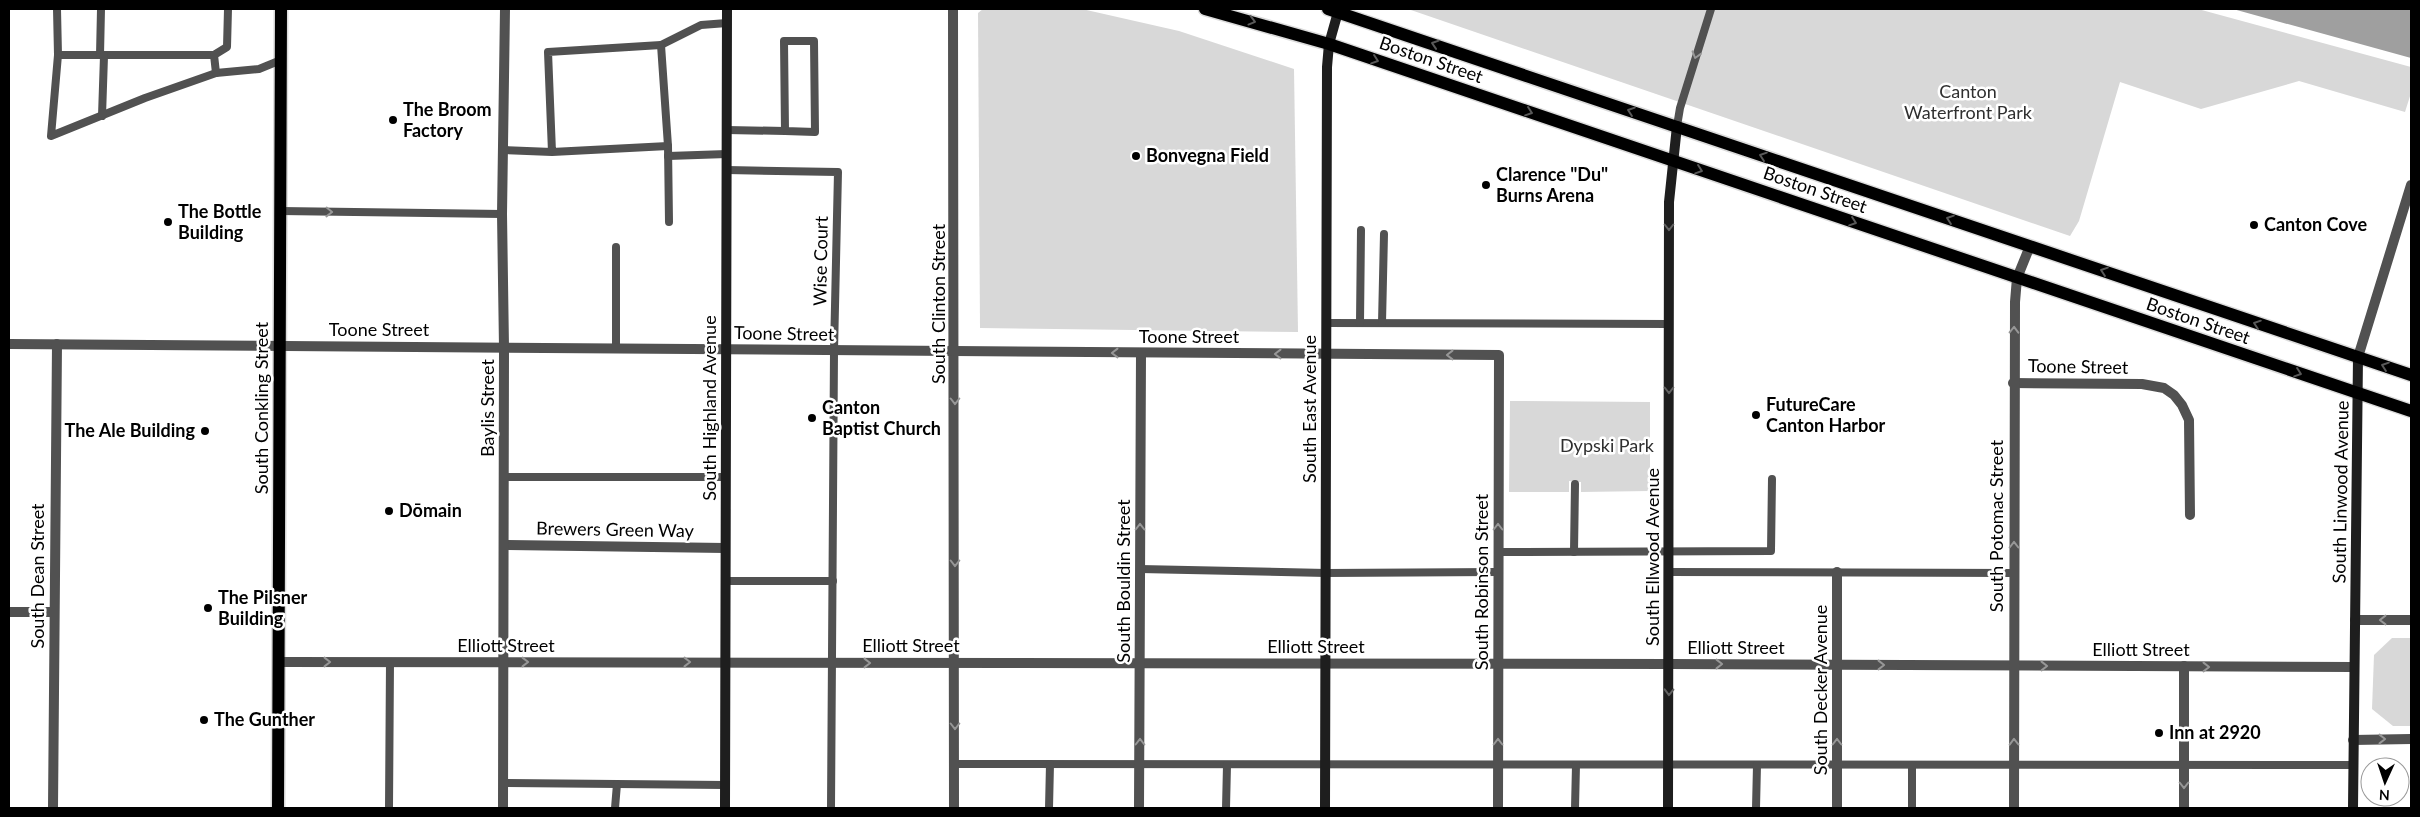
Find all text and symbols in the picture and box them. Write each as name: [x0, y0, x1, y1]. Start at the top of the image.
one-way arrow: [1248, 15, 1257, 26]
street label: Boston Street: [1377, 31, 1487, 87]
one-way arrow: [1431, 40, 1440, 50]
one-way arrow: [1692, 51, 1702, 59]
one-way arrow: [1370, 54, 1379, 64]
park label: Canton Waterfront Park: [1904, 80, 2033, 123]
place label: The Broom Factory: [403, 98, 492, 141]
one-way arrow: [1524, 106, 1533, 116]
one-way arrow: [1627, 107, 1636, 117]
marker: The Broom Factory: [387, 114, 399, 126]
place label: Bonvegna Field: [1146, 144, 1269, 166]
marker: Bonvegna Field: [1130, 150, 1142, 162]
one-way arrow: [1760, 152, 1768, 162]
street label: Boston Street: [1761, 161, 1871, 217]
place label: Clarence "Du" Burns Arena: [1496, 163, 1608, 206]
one-way arrow: [1695, 164, 1703, 174]
marker: Clarence "Du" Burns Arena: [1480, 179, 1492, 191]
place label: The Bottle Building: [178, 200, 262, 243]
one-way arrow: [326, 207, 334, 217]
place label: Canton Cove: [2264, 213, 2368, 235]
street label: Wise Court: [808, 215, 832, 306]
one-way arrow: [1946, 215, 1954, 225]
marker: The Bottle Building: [162, 216, 174, 228]
one-way arrow: [1849, 216, 1857, 226]
marker: Canton Cove: [2248, 219, 2260, 231]
street label: South Clinton Street: [927, 223, 949, 384]
one-way arrow: [1664, 224, 1674, 231]
one-way arrow: [2100, 267, 2108, 277]
street label: Boston Street: [2144, 292, 2254, 348]
street label: South Highland Avenue: [698, 315, 720, 501]
street label: Toone Street: [329, 318, 430, 340]
one-way arrow: [2254, 320, 2262, 330]
street label: South Conkling Street: [250, 321, 272, 494]
street label: Toone Street: [734, 321, 835, 345]
street label: Toone Street: [1139, 325, 1240, 347]
one-way arrow: [2009, 325, 2020, 333]
street label: South East Avenue: [1298, 335, 1320, 483]
one-way arrow: [1111, 348, 1119, 358]
one-way arrow: [1274, 349, 1282, 359]
one-way arrow: [1446, 350, 1454, 360]
street label: Toone Street: [2028, 354, 2129, 378]
street label: Baylis Street: [476, 359, 498, 457]
one-way arrow: [2381, 362, 2390, 372]
one-way arrow: [2293, 368, 2302, 378]
one-way arrow: [1664, 386, 1674, 394]
place label: FutureCare Canton Harbor: [1766, 393, 1886, 436]
place label: Canton Baptist Church: [822, 396, 941, 439]
one-way arrow: [950, 397, 960, 405]
street label: South Linwood Avenue: [2327, 400, 2353, 584]
marker: FutureCare Canton Harbor: [1750, 409, 1762, 421]
marker: Canton Baptist Church: [806, 412, 818, 424]
place label: The Ale Building: [65, 419, 195, 441]
marker: The Ale Building: [199, 425, 211, 437]
park label: Dypski Park: [1560, 434, 1655, 456]
street label: South Potomac Street: [1985, 439, 2007, 612]
street label: South Ellwood Avenue: [1641, 468, 1663, 646]
street label: South Robinson Street: [1470, 493, 1492, 670]
place label: Dōmain: [399, 499, 462, 521]
street label: South Bouldin Street: [1112, 499, 1134, 663]
street label: South Dean Street: [26, 503, 48, 649]
marker: Dōmain: [383, 505, 395, 517]
street label: Brewers Green Way: [536, 517, 695, 541]
one-way arrow: [1135, 523, 1145, 530]
one-way arrow: [1493, 523, 1503, 530]
one-way arrow: [2009, 540, 2019, 548]
one-way arrow: [950, 560, 960, 567]
place label: The Pilsner Building: [218, 586, 308, 629]
marker: The Pilsner Building: [202, 602, 214, 614]
street label: South Decker Avenue: [1809, 605, 1831, 775]
one-way arrow: [2379, 615, 2386, 625]
street label: Elliott Street: [457, 634, 555, 656]
street label: Elliott Street: [862, 634, 960, 656]
street label: Elliott Street: [1267, 635, 1365, 657]
street label: Elliott Street: [1687, 636, 1785, 658]
street label: Elliott Street: [2092, 638, 2190, 660]
one-way arrow: [324, 657, 332, 667]
one-way arrow: [522, 657, 529, 667]
one-way arrow: [684, 657, 692, 667]
one-way arrow: [864, 658, 872, 668]
one-way arrow: [1715, 659, 1723, 669]
one-way arrow: [1878, 660, 1885, 670]
one-way arrow: [2040, 661, 2048, 671]
one-way arrow: [2202, 662, 2210, 672]
one-way arrow: [1664, 688, 1674, 696]
place label: The Gunther: [214, 708, 315, 730]
marker: The Gunther: [198, 714, 210, 726]
place label: Inn at 2920: [2169, 721, 2261, 743]
one-way arrow: [950, 722, 960, 730]
marker: Inn at 2920: [2153, 727, 2165, 739]
one-way arrow: [2379, 734, 2387, 744]
one-way arrow: [1134, 738, 1145, 746]
one-way arrow: [1493, 738, 1503, 746]
one-way arrow: [1832, 738, 1842, 746]
one-way arrow: [2009, 738, 2019, 746]
north arrow: [2360, 757, 2410, 807]
one-way arrow: [2179, 782, 2189, 789]
text: N: [2378, 787, 2390, 804]

